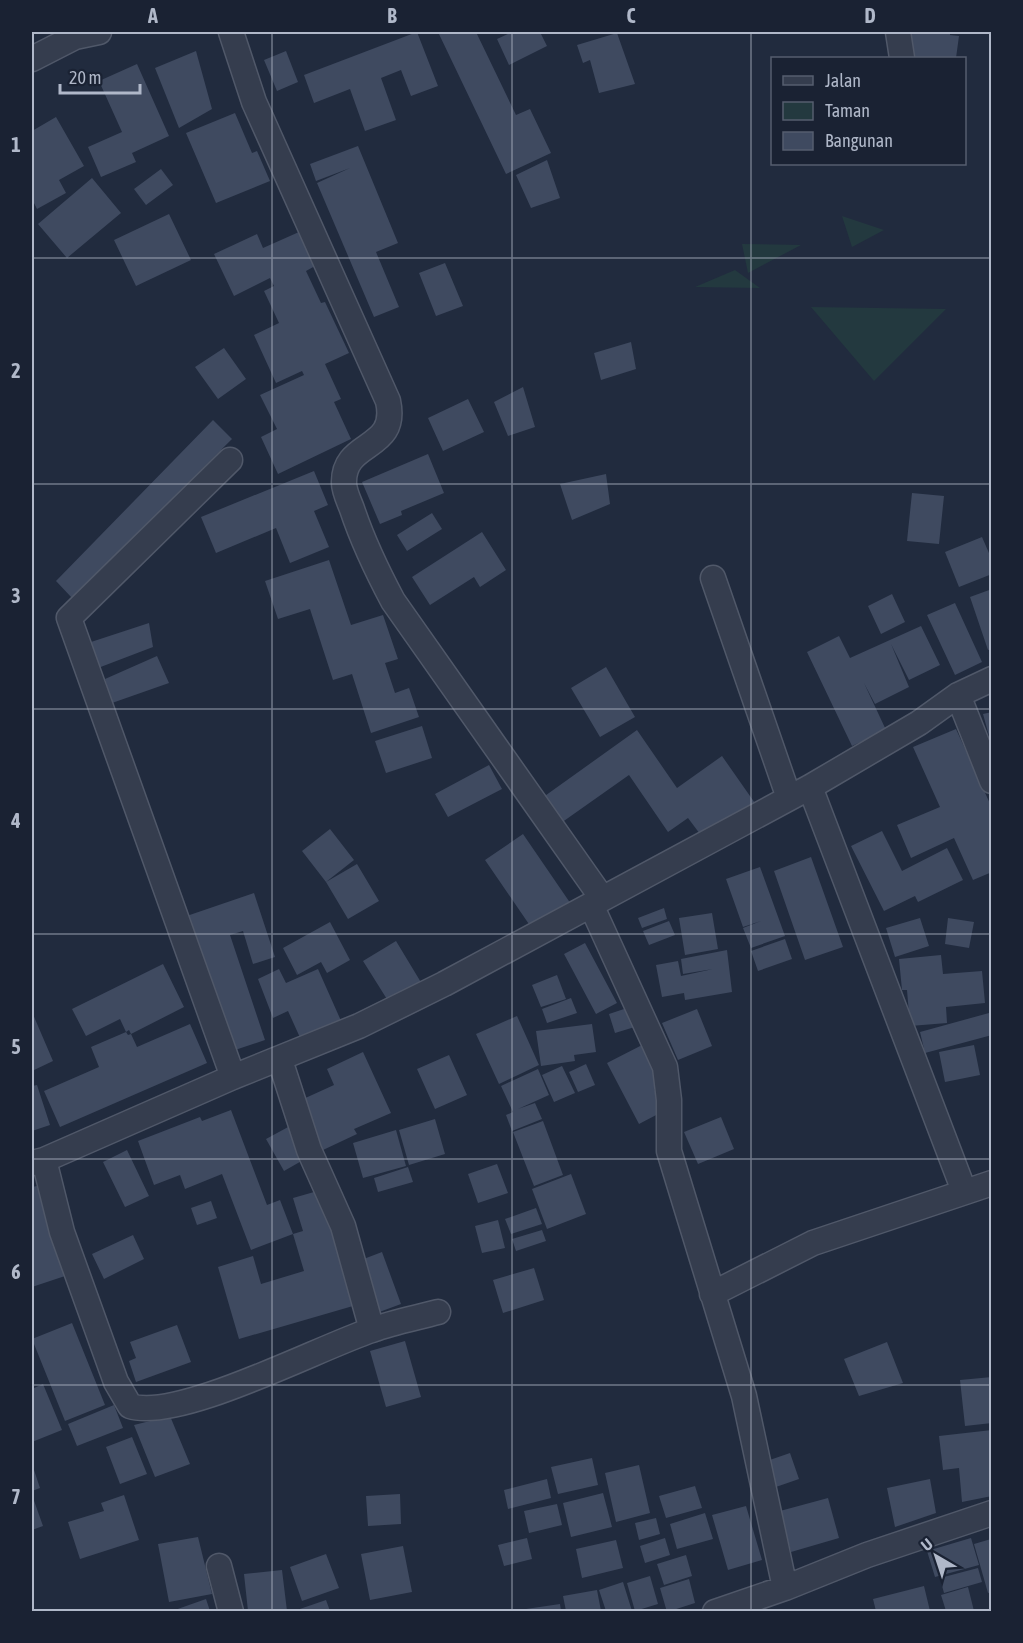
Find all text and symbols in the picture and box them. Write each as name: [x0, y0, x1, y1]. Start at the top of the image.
text: A: [147, 4, 158, 27]
text: B: [387, 4, 397, 27]
text: C: [627, 4, 636, 27]
text: D: [864, 4, 876, 27]
scale bar: [60, 57, 140, 95]
legend: [771, 57, 966, 165]
text: 20 m: [69, 67, 101, 88]
text: Jalan: [825, 70, 861, 91]
text: Taman: [825, 100, 870, 121]
text: Bangunan: [825, 130, 893, 151]
text: 1: [11, 133, 21, 156]
text: 2: [11, 359, 21, 382]
text: 3: [11, 584, 21, 607]
text: 4: [10, 809, 21, 832]
text: 5: [11, 1035, 21, 1058]
text: 6: [11, 1260, 21, 1283]
text: 7: [11, 1485, 21, 1508]
north arrow: [906, 1526, 966, 1586]
text: U: [917, 1534, 936, 1554]

